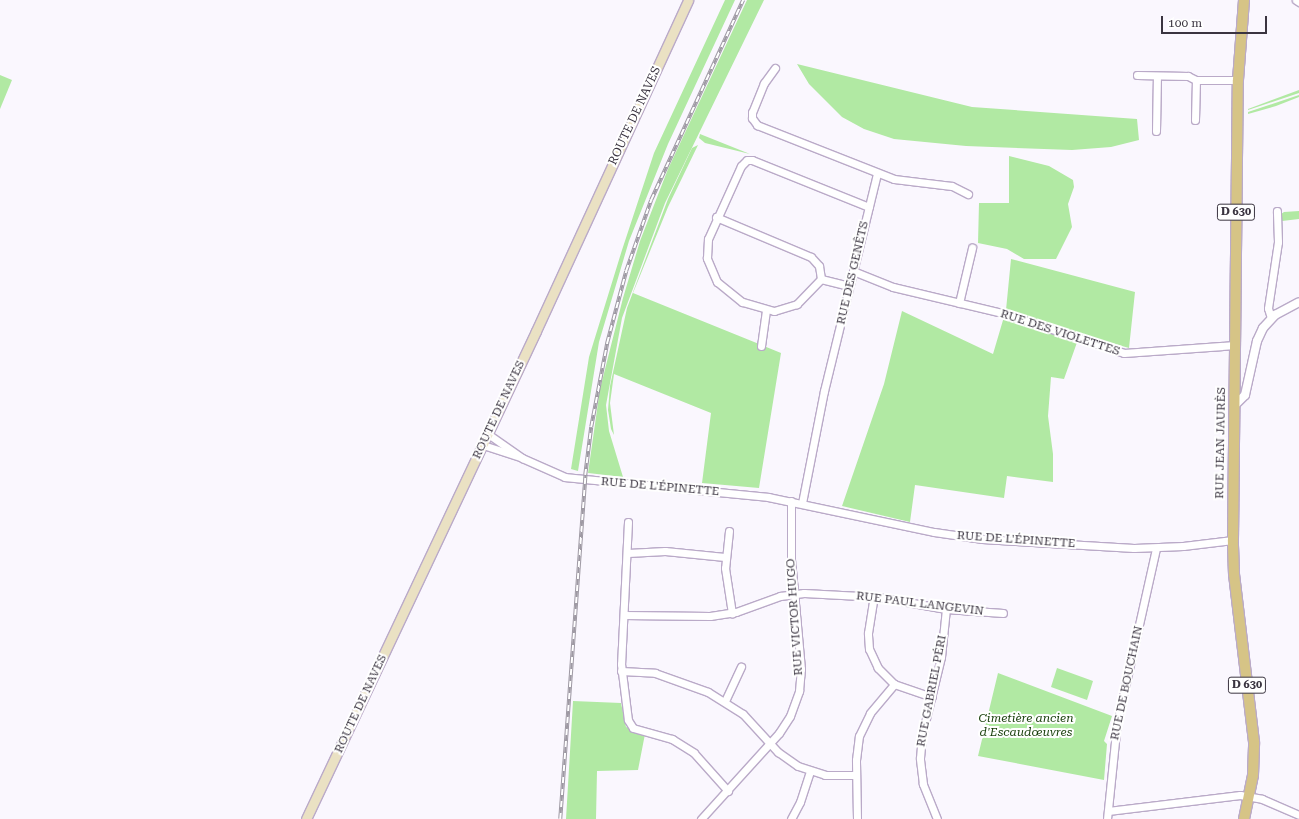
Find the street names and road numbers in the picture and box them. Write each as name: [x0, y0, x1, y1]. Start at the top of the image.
street label: ROUTE DE NAVES: [606, 64, 664, 168]
road number: D 630: [1216, 203, 1256, 221]
street label: RUE DES GENÊTS: [834, 220, 872, 326]
street label: RUE DES VIOLETTES: [998, 307, 1122, 359]
street label: ROUTE DE NAVES: [470, 358, 528, 462]
street label: RUE JEAN JAURÈS: [1213, 387, 1229, 499]
street label: RUE DE L'ÉPINETTE: [600, 475, 720, 499]
street label: RUE DE L'ÉPINETTE: [956, 529, 1076, 551]
street label: RUE VICTOR HUGO: [784, 558, 806, 676]
street label: RUE PAUL LANGEVIN: [855, 589, 985, 619]
street label: RUE DE BOUCHAIN: [1108, 624, 1146, 742]
street label: RUE GABRIEL PÉRI: [914, 634, 950, 748]
street label: ROUTE DE NAVES: [332, 652, 390, 756]
road number: D 630: [1227, 676, 1267, 694]

